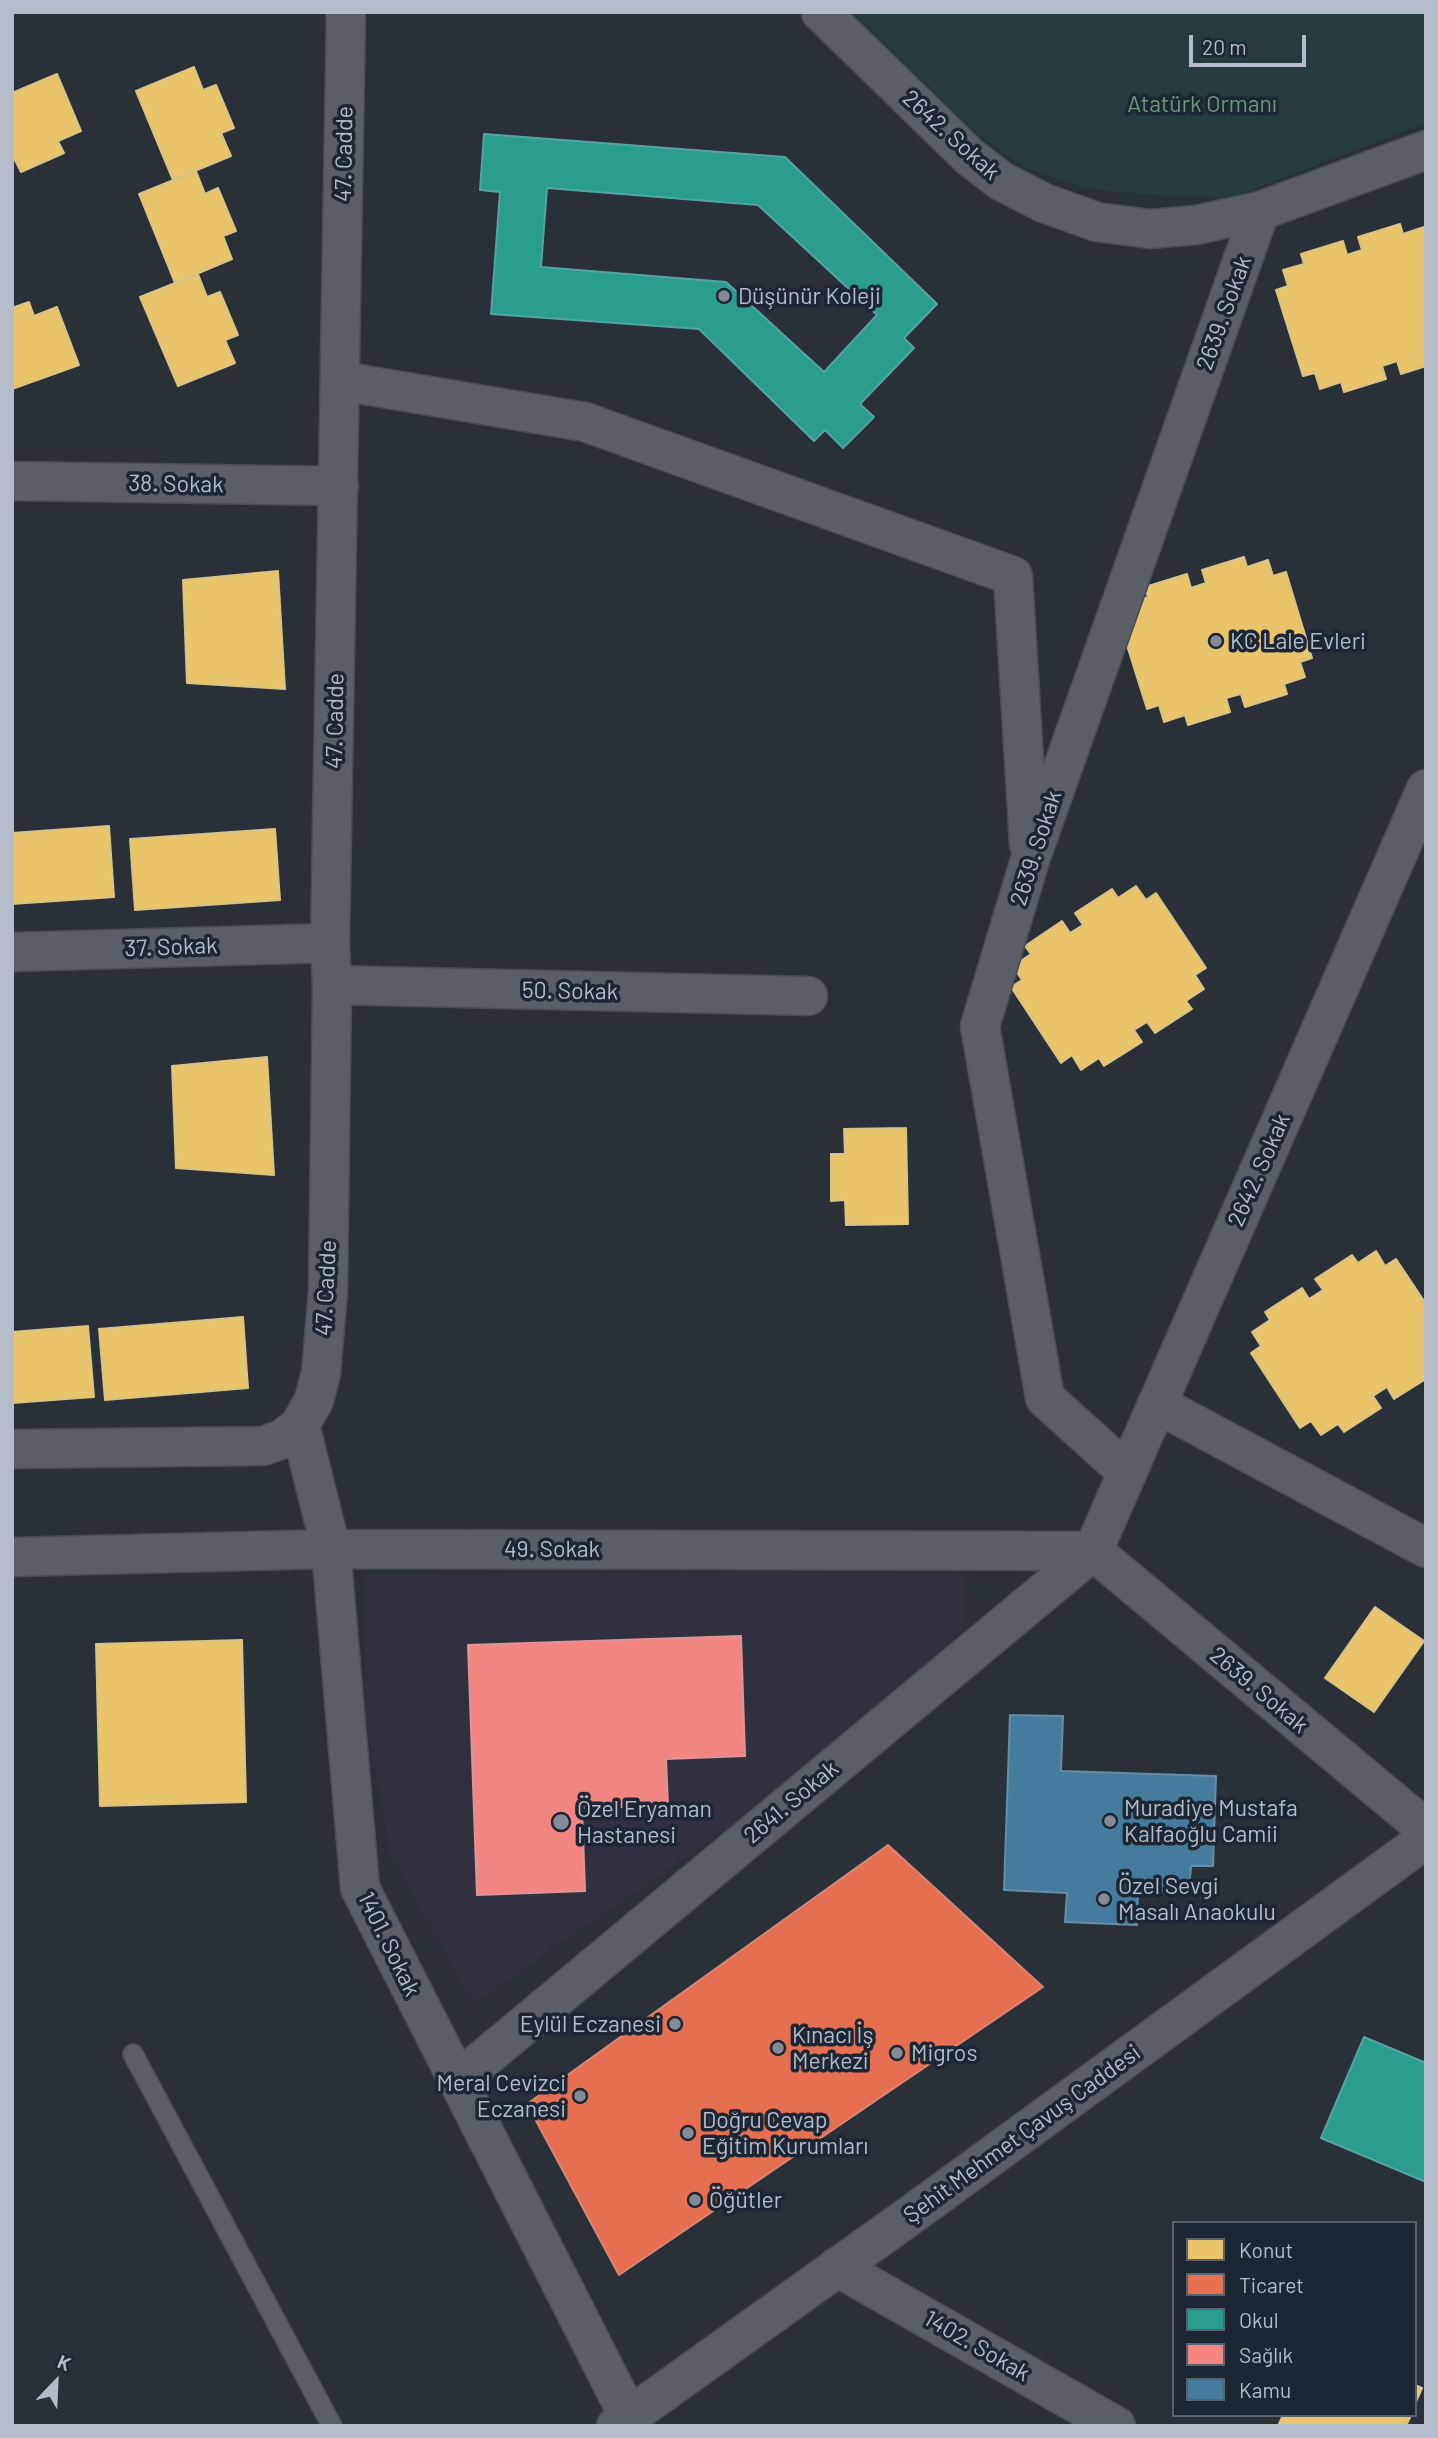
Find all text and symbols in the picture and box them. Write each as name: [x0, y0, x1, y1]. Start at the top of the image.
scale bar: [1193, 21, 1310, 65]
text: 20 m: [1202, 34, 1247, 59]
street label: 2642. Sokak: [897, 84, 1005, 186]
park label: Atatürk Ormanı: [1127, 90, 1277, 118]
street label: 47. Cadde: [329, 106, 359, 202]
street label: 2639. Sokak: [1191, 252, 1257, 374]
place label: Düşünür Koleji: [738, 282, 881, 310]
marker: Düşünür Koleji: [716, 288, 732, 304]
street label: 38. Sokak: [128, 469, 224, 499]
place label: KC Lale Evleri: [1230, 627, 1366, 655]
marker: KC Lale Evleri: [1208, 633, 1224, 649]
street label: 47. Cadde: [320, 673, 350, 769]
street label: 2639. Sokak: [1004, 787, 1068, 909]
street label: 37. Sokak: [124, 932, 218, 962]
street label: 50. Sokak: [522, 976, 618, 1006]
street label: 2642. Sokak: [1222, 1109, 1296, 1231]
street label: 47. Cadde: [310, 1239, 342, 1337]
street label: 49. Sokak: [504, 1535, 600, 1563]
street label: 2639. Sokak: [1204, 1641, 1314, 1739]
street label: 2641. Sokak: [738, 1755, 844, 1849]
place label: Muradiye Mustafa Kalfaoğlu Camii: [1124, 1794, 1298, 1848]
place label: Özel Eryaman Hastanesi: [577, 1795, 712, 1849]
marker: Özel Eryaman Hastanesi: [551, 1812, 571, 1832]
marker: Muradiye Mustafa Kalfaoğlu Camii: [1102, 1813, 1118, 1829]
place label: Özel Sevgi Masalı Anaokulu: [1118, 1872, 1276, 1926]
street label: 1401. Sokak: [352, 1887, 426, 2001]
marker: Özel Sevgi Masalı Anaokulu: [1096, 1891, 1112, 1907]
place label: Eylül Eczanesi: [520, 2010, 661, 2038]
marker: Eylül Eczanesi: [667, 2016, 683, 2032]
place label: Kınacı İş Merkezi: [792, 2021, 874, 2075]
street label: Şehit Mehmet Çavuş Caddesi: [898, 2039, 1146, 2229]
place label: Migros: [911, 2039, 977, 2067]
marker: Kınacı İş Merkezi: [770, 2040, 786, 2056]
marker: Migros: [889, 2045, 905, 2061]
place label: Meral Cevizci Eczanesi: [437, 2069, 566, 2123]
marker: Meral Cevizci Eczanesi: [572, 2088, 588, 2104]
place label: Doğru Cevap Eğitim Kurumları: [702, 2106, 868, 2160]
marker: Doğru Cevap Eğitim Kurumları: [680, 2125, 696, 2141]
place label: Öğütler: [709, 2186, 782, 2214]
marker: Öğütler: [687, 2192, 703, 2208]
legend: [1172, 2221, 1417, 2417]
text: Konut: [1239, 2237, 1293, 2262]
text: Ticaret: [1239, 2272, 1304, 2297]
street label: 1402. Sokak: [919, 2305, 1035, 2387]
text: Okul: [1239, 2307, 1279, 2332]
text: Sağlık: [1239, 2342, 1293, 2367]
north arrow: [21, 2347, 91, 2417]
text: K: [54, 2349, 74, 2375]
text: Kamu: [1239, 2377, 1291, 2402]

